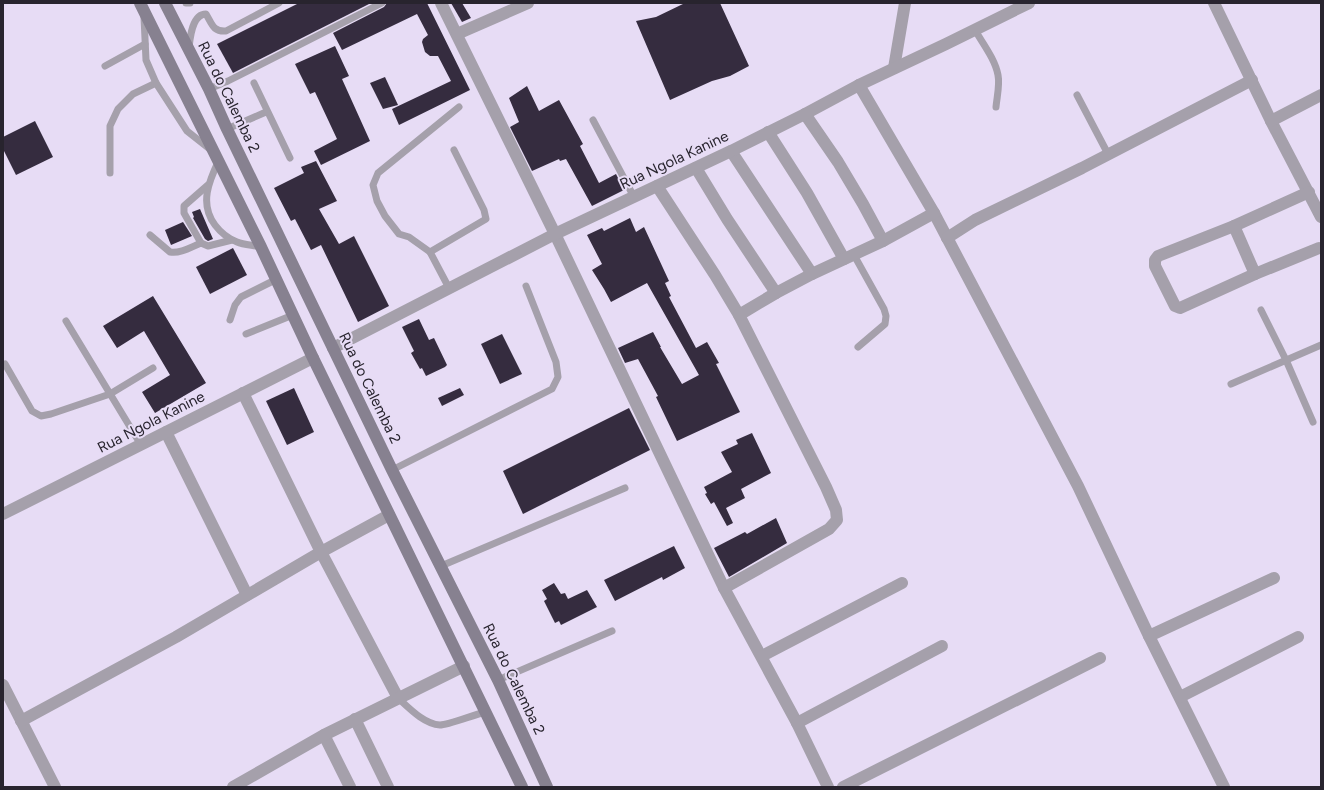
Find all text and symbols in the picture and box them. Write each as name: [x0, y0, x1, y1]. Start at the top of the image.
street label: Rua do Calemba 2: [194, 38, 264, 156]
street label: Rua Ngola Kanine: [617, 127, 731, 193]
street label: Rua do Calemba 2: [335, 329, 405, 447]
street label: Rua Ngola Kanine: [94, 387, 208, 457]
street label: Rua do Calemba 2: [479, 620, 549, 738]

